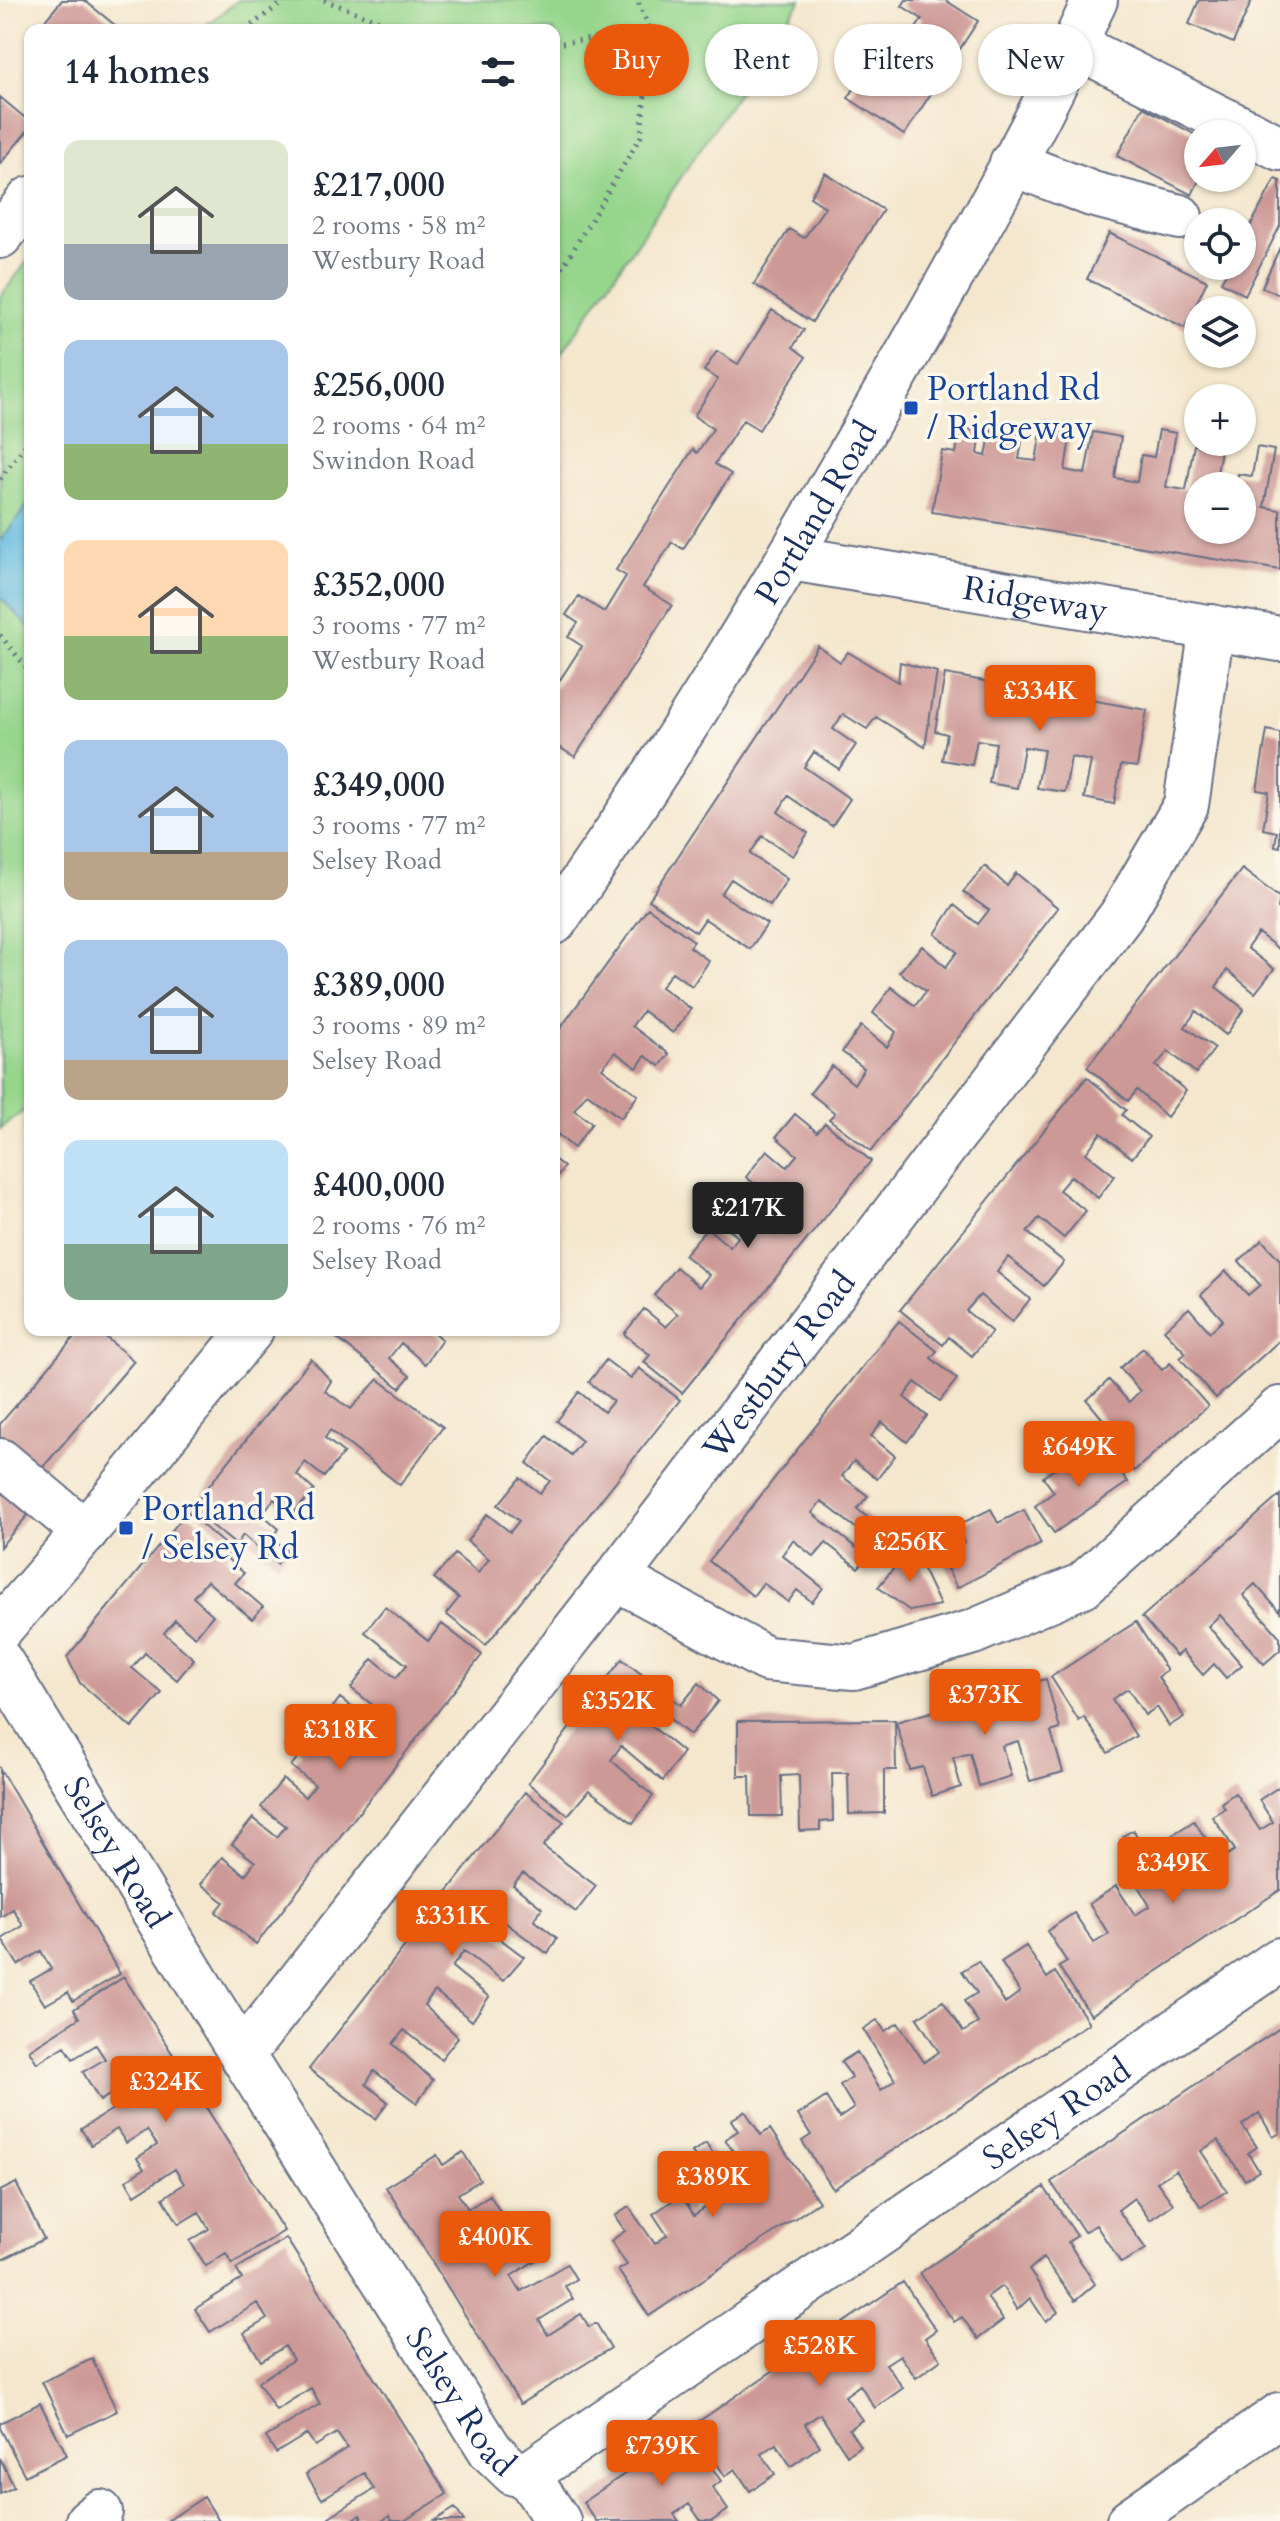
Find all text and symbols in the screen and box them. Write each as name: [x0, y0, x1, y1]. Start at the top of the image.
chip: Buy: [584, 24, 689, 96]
chip: Rent: [705, 24, 818, 96]
chip: Filters: [834, 24, 962, 96]
chip: New: [978, 24, 1093, 96]
text: 14 homes: [64, 49, 210, 95]
icon: filters: [476, 50, 520, 94]
north arrow: [1184, 120, 1256, 192]
map controls: [1184, 120, 1256, 544]
text: £217,000: [312, 162, 445, 208]
icon: home: [128, 172, 224, 268]
text: 2 rooms · 58 m²: [312, 208, 485, 243]
button: locate: [1184, 208, 1256, 280]
text: Westbury Road: [312, 243, 485, 278]
button: layers: [1184, 296, 1256, 368]
text: £256,000: [312, 362, 445, 408]
place label: Portland Rd / Ridgeway: [927, 366, 1100, 451]
icon: home: [128, 372, 224, 468]
button: +: [1184, 384, 1256, 456]
marker: Portland Rd / Ridgeway: [902, 399, 920, 417]
text: 2 rooms · 64 m²: [312, 408, 485, 443]
street label: Portland Road: [744, 413, 888, 614]
text: Swindon Road: [312, 443, 475, 478]
button: −: [1184, 472, 1256, 544]
text: £352,000: [312, 562, 445, 608]
street label: Ridgeway: [960, 565, 1111, 634]
icon: home: [128, 572, 224, 668]
text: 3 rooms · 77 m²: [312, 608, 485, 643]
text: Westbury Road: [312, 643, 485, 678]
pin: £334K: [984, 665, 1096, 733]
text: £334K: [1002, 673, 1078, 708]
text: £349,000: [312, 762, 445, 808]
icon: home: [128, 772, 224, 868]
text: 3 rooms · 77 m²: [312, 808, 485, 843]
text: Selsey Road: [312, 843, 442, 878]
text: £389,000: [312, 962, 445, 1008]
icon: home: [128, 972, 224, 1068]
text: 3 rooms · 89 m²: [312, 1008, 485, 1043]
text: Selsey Road: [312, 1043, 442, 1078]
text: £400,000: [312, 1162, 445, 1208]
icon: home: [128, 1172, 224, 1268]
pin: £217K: [692, 1182, 804, 1250]
text: £217K: [710, 1190, 786, 1225]
text: 2 rooms · 76 m²: [312, 1208, 485, 1243]
text: Selsey Road: [312, 1243, 442, 1278]
street label: Westbury Road: [692, 1262, 866, 1470]
pin: £649K: [1023, 1421, 1135, 1489]
text: £649K: [1041, 1429, 1117, 1464]
place label: Portland Rd / Selsey Rd: [142, 1486, 315, 1571]
pin: £256K: [854, 1516, 966, 1584]
marker: Portland Rd / Selsey Rd: [117, 1519, 135, 1537]
text: £256K: [872, 1524, 948, 1559]
pin: £373K: [929, 1669, 1041, 1737]
pin: £352K: [562, 1675, 674, 1743]
text: £373K: [947, 1677, 1023, 1712]
text: £352K: [580, 1683, 656, 1718]
pin: £318K: [284, 1704, 396, 1772]
text: £318K: [302, 1712, 378, 1747]
street label: Selsey Road: [52, 1768, 180, 1937]
pin: £349K: [1117, 1837, 1229, 1905]
text: £349K: [1135, 1845, 1211, 1880]
pin: £331K: [396, 1890, 508, 1958]
text: £331K: [414, 1898, 490, 1933]
street label: Selsey Road: [973, 2047, 1140, 2181]
pin: £324K: [110, 2056, 222, 2124]
text: £324K: [128, 2064, 204, 2099]
pin: £389K: [657, 2151, 769, 2219]
text: £389K: [675, 2159, 751, 2194]
pin: £400K: [439, 2211, 551, 2279]
text: £400K: [457, 2219, 533, 2254]
street label: Selsey Road: [395, 2318, 526, 2487]
pin: £528K: [764, 2320, 876, 2388]
text: £528K: [782, 2328, 858, 2363]
pin: £739K: [606, 2420, 718, 2488]
text: £739K: [624, 2428, 700, 2463]

